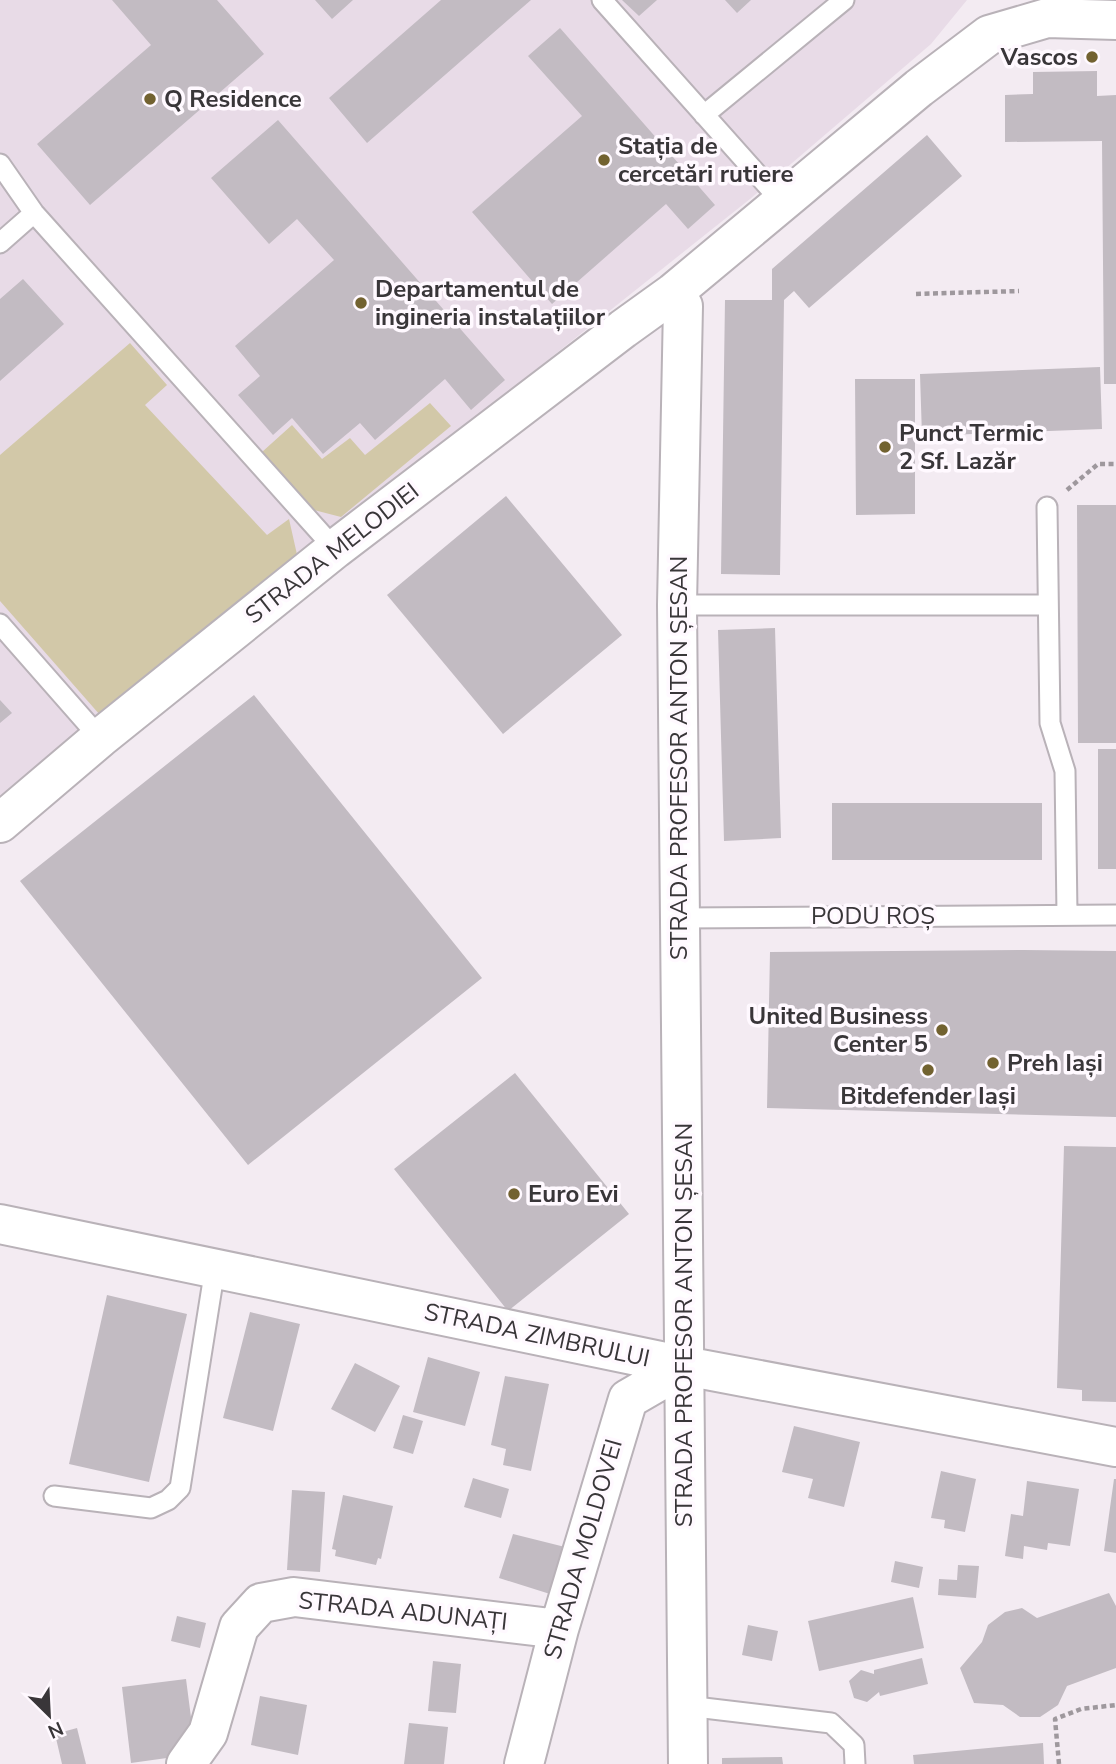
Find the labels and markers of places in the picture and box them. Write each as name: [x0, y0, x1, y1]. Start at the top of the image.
place label: Vascos: [1000, 41, 1078, 73]
marker: Vascos: [1084, 49, 1100, 65]
place label: Q Residence: [164, 83, 302, 115]
marker: Q Residence: [142, 91, 158, 107]
place label: Stația de cercetări rutiere: [618, 130, 794, 190]
marker: Stația de cercetări rutiere: [596, 152, 612, 168]
place label: Departamentul de ingineria instalațiilor: [375, 273, 606, 333]
marker: Departamentul de ingineria instalațiilor: [353, 295, 369, 311]
place label: Punct Termic 2 Sf. Lazăr: [899, 417, 1044, 477]
marker: Punct Termic 2 Sf. Lazăr: [877, 439, 893, 455]
place label: United Business Center 5: [748, 1000, 928, 1060]
marker: United Business Center 5: [934, 1022, 950, 1038]
place label: Preh Iași: [1007, 1047, 1103, 1079]
marker: Preh Iași: [985, 1055, 1001, 1071]
marker: Bitdefender Iași: [920, 1062, 936, 1078]
place label: Bitdefender Iași: [840, 1080, 1016, 1112]
place label: Euro Evi: [528, 1178, 619, 1210]
marker: Euro Evi: [506, 1186, 522, 1202]

